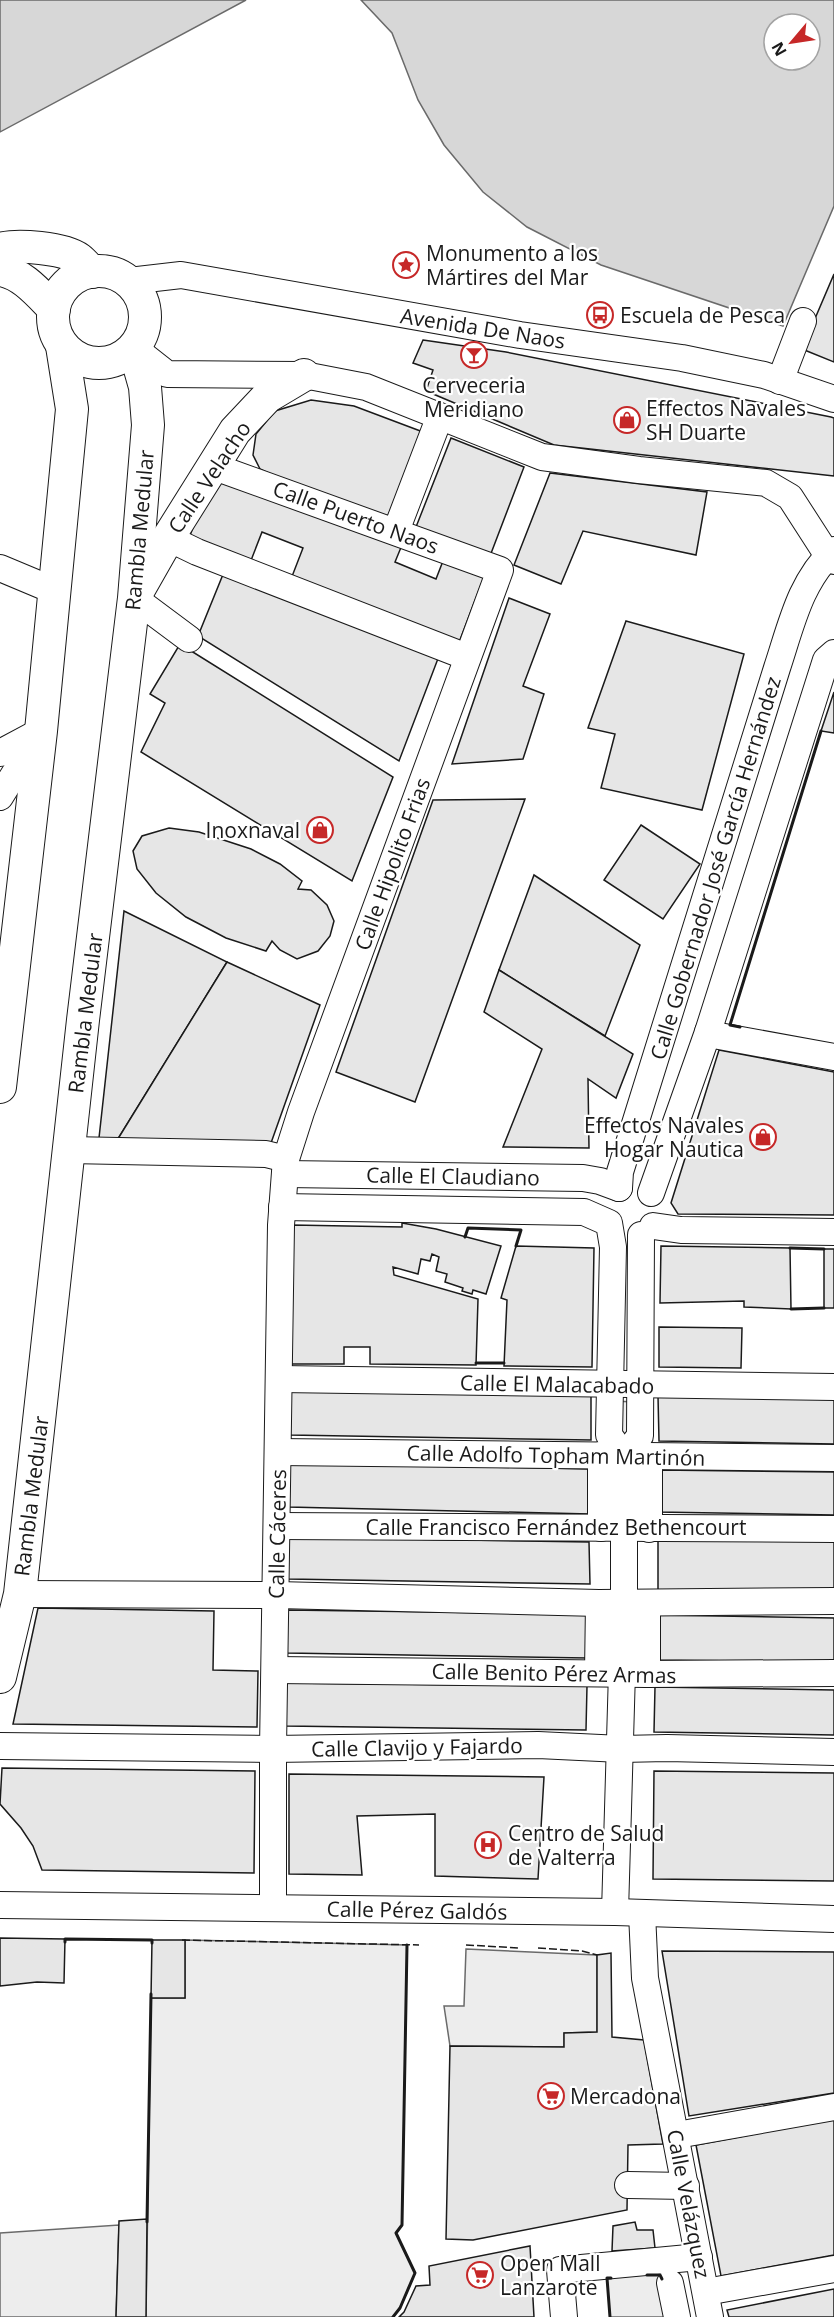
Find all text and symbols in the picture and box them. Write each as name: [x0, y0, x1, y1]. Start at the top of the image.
north arrow: [762, 12, 822, 72]
text: N: [766, 38, 792, 60]
place label: Monumento a los Mártires del Mar: [426, 239, 598, 291]
place icon: Monumento a los Mártires del Mar: [391, 250, 421, 280]
bus stop icon: Escuela de Pesca: [585, 300, 615, 330]
street label: Avenida De Naos: [399, 301, 567, 355]
place label: Escuela de Pesca: [620, 301, 785, 329]
bar icon: Cerveceria Meridiano: [459, 340, 489, 370]
place label: Cerveceria Meridiano: [422, 371, 526, 423]
place label: Effectos Navales SH Duarte: [646, 394, 806, 446]
shop icon: Effectos Navales SH Duarte: [612, 405, 642, 435]
street label: Calle Velacho: [161, 415, 257, 539]
street label: Rambla Medular: [118, 448, 160, 612]
street label: Calle Puerto Naos: [269, 474, 443, 560]
street label: Calle Gobernador José García Hernández: [643, 673, 787, 1063]
street label: Calle Hipolito Frias: [348, 774, 436, 954]
shop icon: Inoxnaval: [305, 815, 335, 845]
place label: Inoxnaval: [206, 816, 300, 844]
street label: Rambla Medular: [61, 931, 109, 1095]
place label: Effectos Navales Hogar Nautica: [584, 1111, 744, 1163]
shop icon: Effectos Navales Hogar Nautica: [748, 1122, 778, 1152]
street label: Calle El Claudiano: [366, 1160, 540, 1192]
street label: Calle El Malacabado: [460, 1368, 654, 1400]
street label: Rambla Medular: [7, 1414, 55, 1578]
street label: Calle Adolfo Topham Martinón: [406, 1438, 706, 1472]
street label: Calle Cáceres: [262, 1469, 292, 1599]
street label: Calle Francisco Fernández Bethencourt: [366, 1513, 746, 1541]
street label: Calle Benito Pérez Armas: [431, 1657, 677, 1689]
street label: Calle Clavijo y Fajardo: [311, 1731, 523, 1763]
place label: Centro de Salud de Valterra: [508, 1819, 664, 1871]
hospital icon: Centro de Salud de Valterra: [473, 1830, 503, 1860]
street label: Calle Pérez Galdós: [326, 1894, 508, 1926]
supermarket icon: Mercadona: [536, 2081, 566, 2111]
place label: Mercadona: [570, 2082, 681, 2110]
street label: Calle Velázquez: [661, 2127, 717, 2281]
place label: Open Mall Lanzarote: [500, 2249, 600, 2301]
supermarket icon: Open Mall Lanzarote: [465, 2260, 495, 2290]

